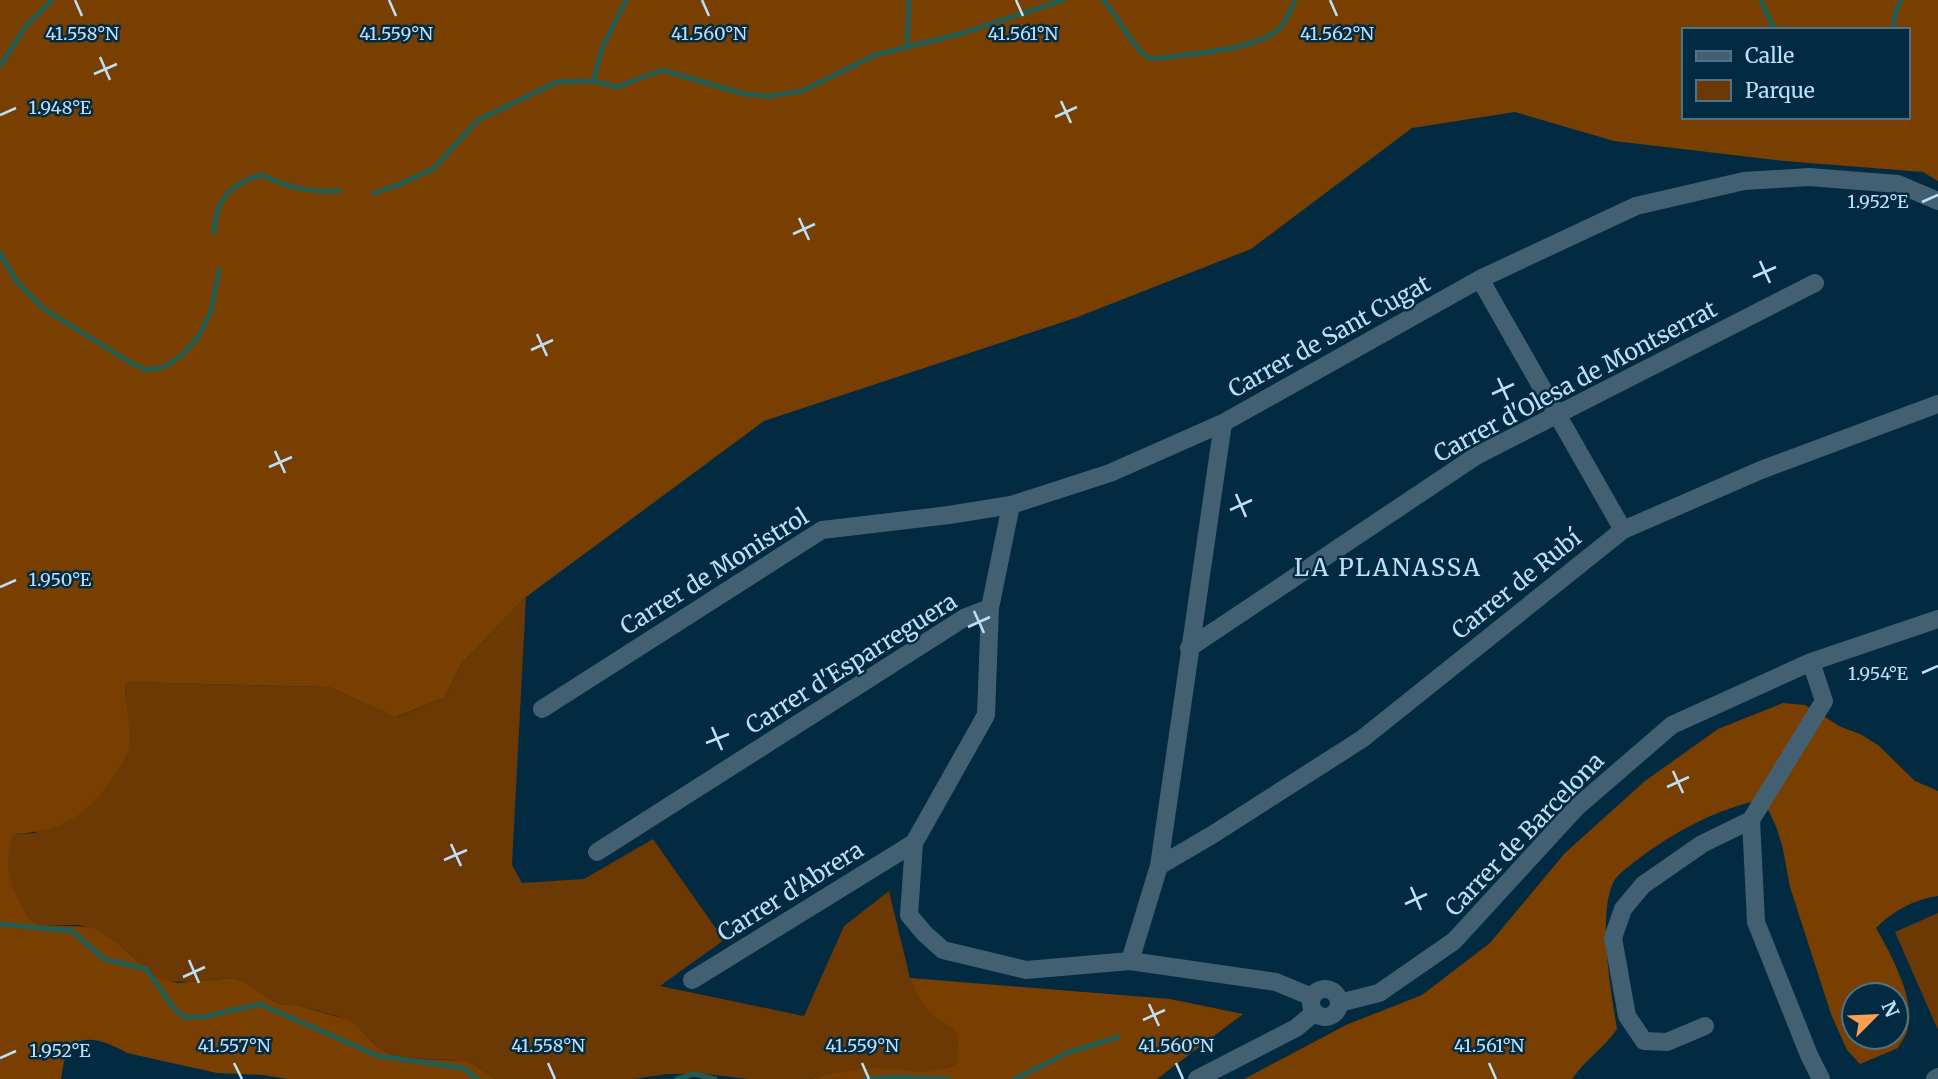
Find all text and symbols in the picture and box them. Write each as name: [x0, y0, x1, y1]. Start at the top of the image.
text: 41.558°N: [45, 22, 119, 45]
text: 41.559°N: [359, 22, 433, 45]
text: 41.560°N: [671, 22, 747, 45]
text: 41.561°N: [988, 22, 1058, 45]
text: 41.562°N: [1300, 22, 1374, 45]
legend: [1682, 28, 1910, 119]
text: Calle: [1745, 42, 1794, 69]
text: Parque: [1745, 77, 1815, 104]
text: 1.948°E: [29, 96, 92, 119]
text: 1.952°E: [1848, 190, 1909, 213]
street label: Carrer de Sant Cugat: [1223, 268, 1435, 404]
street label: Carrer d'Olesa de Montserrat: [1429, 294, 1721, 468]
street label: Carrer de Monistrol: [615, 501, 813, 641]
street label: Carrer de Rubí: [1446, 523, 1587, 645]
district label: LA PLANASSA: [1294, 552, 1482, 583]
text: 1.950°E: [29, 568, 92, 591]
street label: Carrer d'Esparreguera: [740, 586, 962, 740]
text: 1.954°E: [1848, 662, 1909, 685]
street label: Carrer de Barcelona: [1438, 746, 1610, 922]
street label: Carrer d'Abrera: [712, 835, 868, 947]
north arrow: [1840, 981, 1910, 1051]
text: N: [1877, 997, 1905, 1021]
text: 41.557°N: [197, 1034, 271, 1057]
text: 41.558°N: [511, 1034, 585, 1057]
text: 41.559°N: [825, 1034, 899, 1057]
text: 41.560°N: [1138, 1034, 1214, 1057]
text: 41.561°N: [1454, 1034, 1524, 1057]
text: 1.952°E: [30, 1039, 91, 1062]

